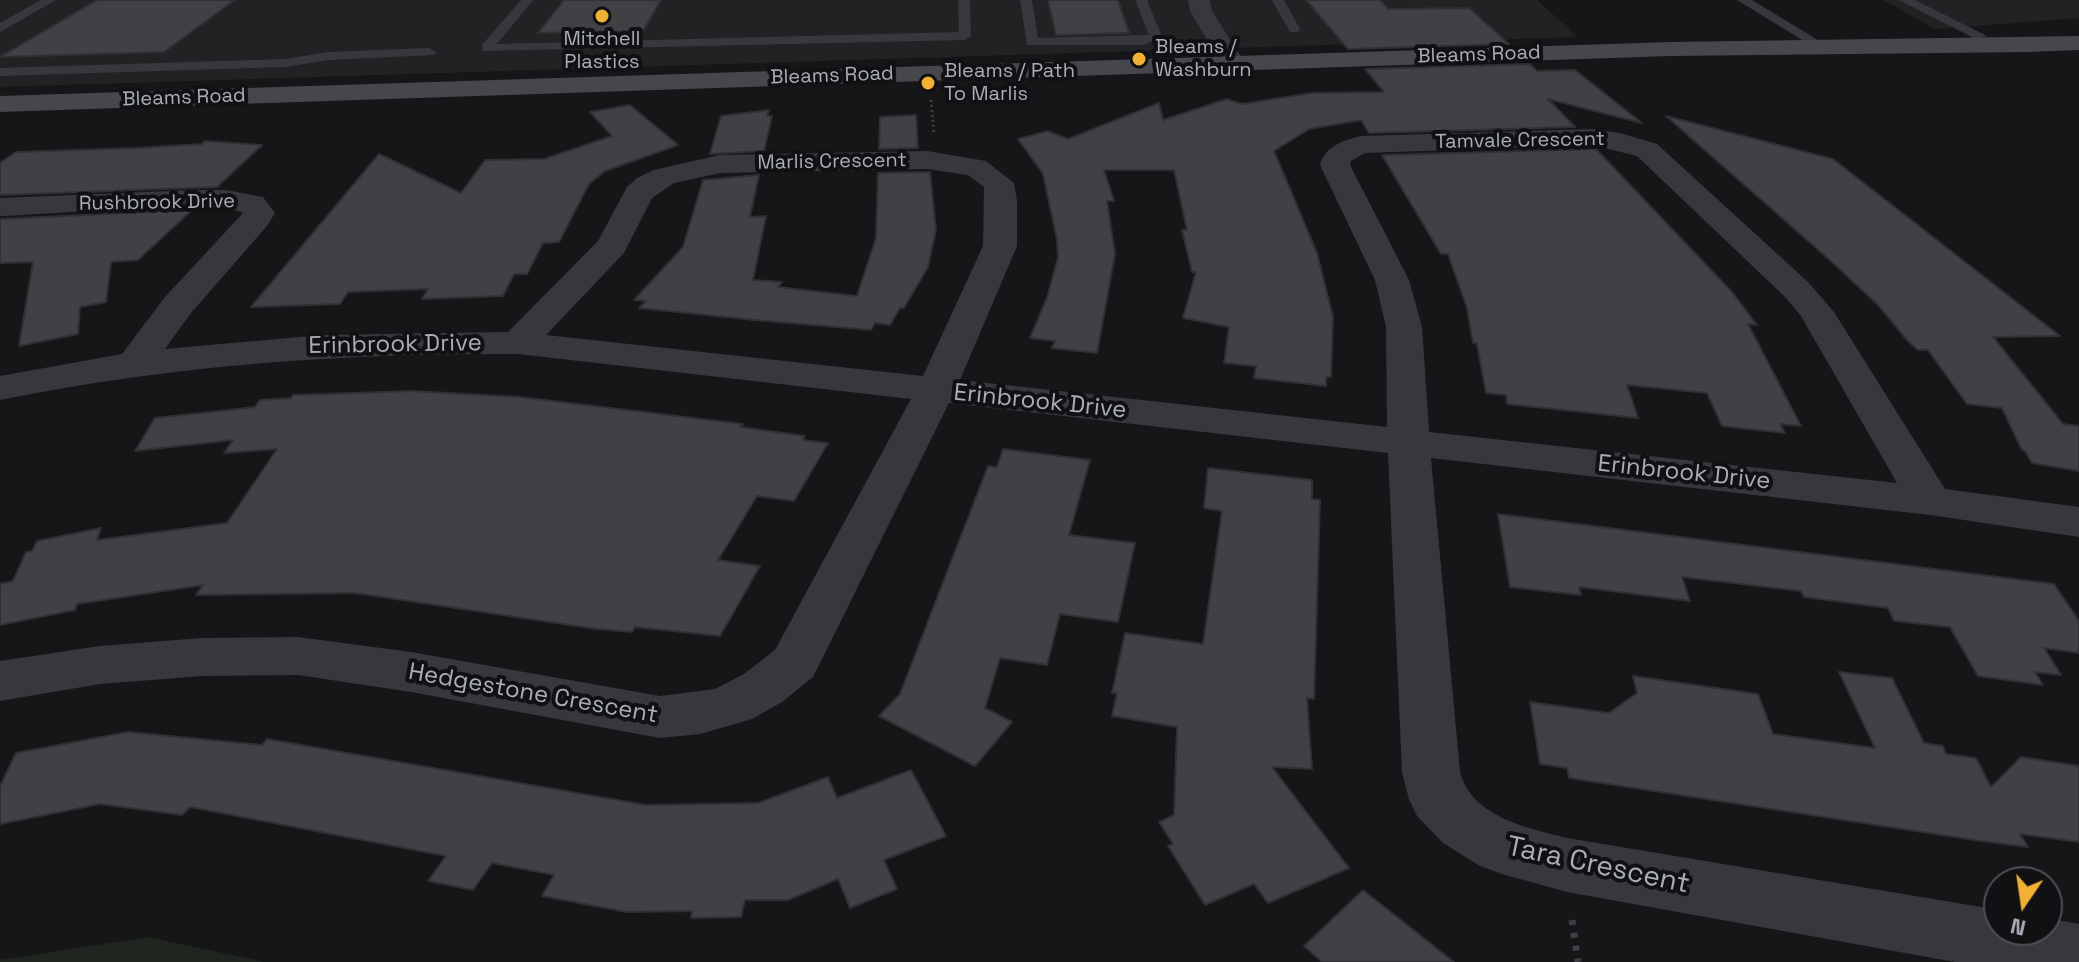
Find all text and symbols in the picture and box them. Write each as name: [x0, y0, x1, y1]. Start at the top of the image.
marker: Mitchell Plastics: [593, 7, 611, 25]
place label: Mitchell Plastics: [564, 28, 640, 75]
place label: Bleams / Washburn: [1155, 36, 1251, 83]
street label: Bleams Road: [1417, 41, 1541, 69]
marker: Bleams / Washburn: [1130, 50, 1148, 68]
place label: Bleams / Path To Marlis: [944, 60, 1075, 107]
street label: Bleams Road: [770, 62, 894, 90]
marker: Bleams / Path To Marlis: [919, 74, 937, 92]
street label: Bleams Road: [122, 84, 246, 112]
street label: Tamvale Crescent: [1435, 128, 1605, 154]
street label: Marlis Crescent: [757, 149, 907, 175]
street label: Rushbrook Drive: [79, 190, 235, 216]
street label: Erinbrook Drive: [308, 329, 482, 361]
street label: Erinbrook Drive: [952, 379, 1128, 425]
street label: Erinbrook Drive: [1596, 450, 1772, 496]
street label: Hedgestone Crescent: [406, 658, 660, 730]
street label: Tara Crescent: [1504, 830, 1692, 902]
north arrow: [1983, 866, 2063, 946]
text: N: [2008, 912, 2028, 943]

